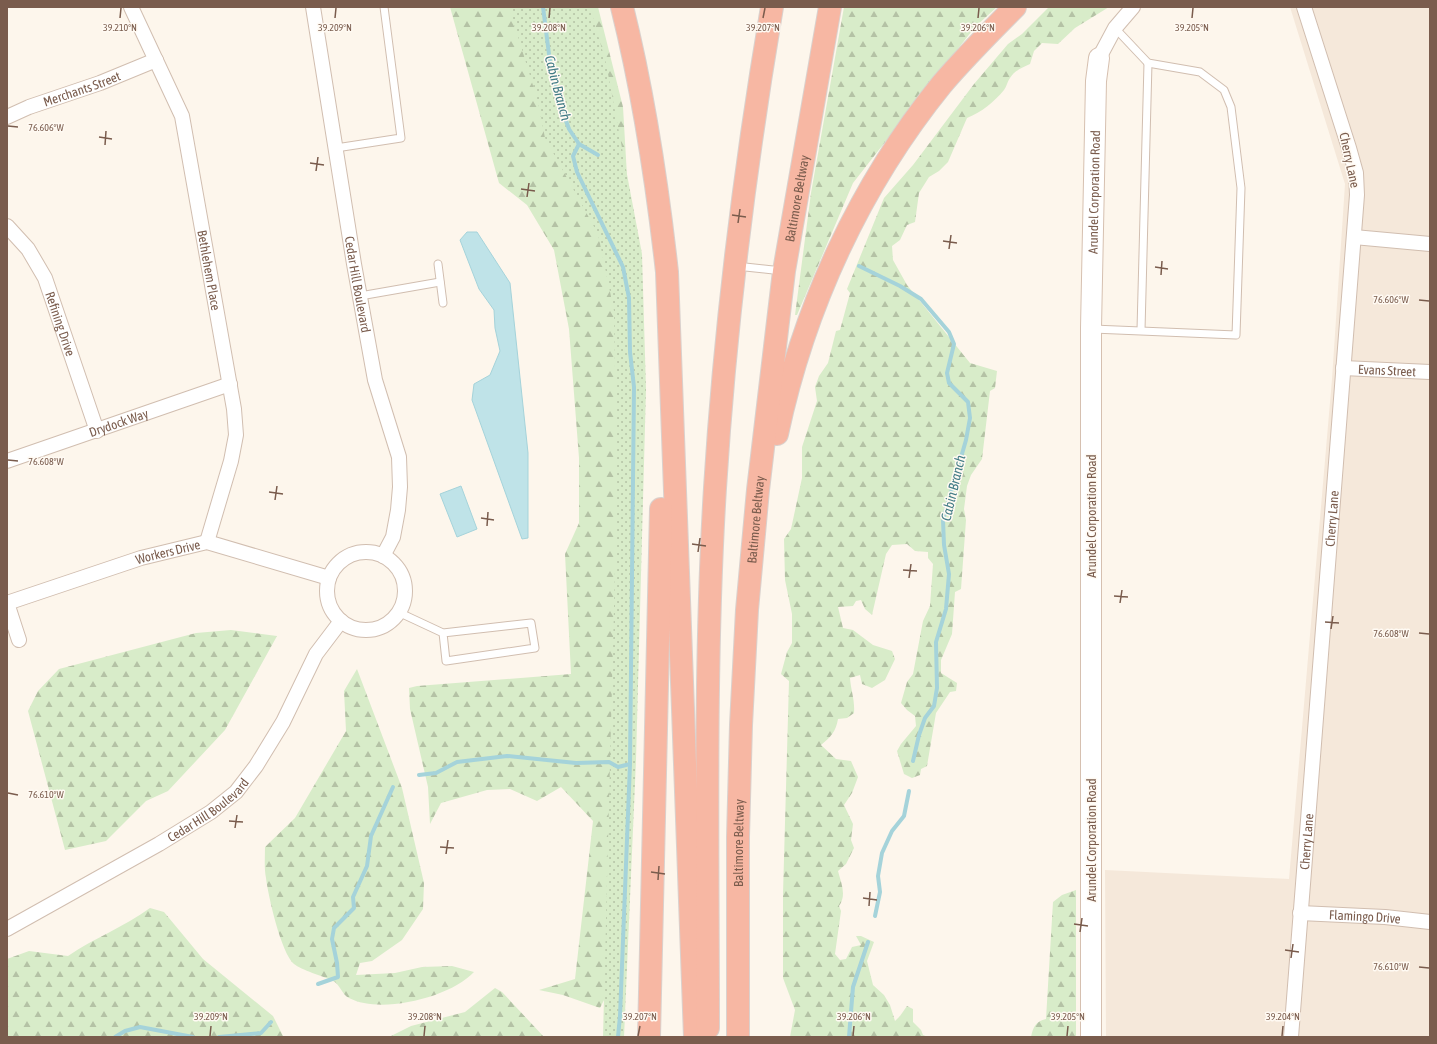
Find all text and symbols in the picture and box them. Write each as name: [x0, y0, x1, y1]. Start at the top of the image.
text: 39.210°N: [103, 22, 137, 33]
text: 39.209°N: [318, 22, 352, 33]
text: 39.208°N: [532, 22, 566, 33]
text: 39.207°N: [746, 22, 780, 33]
text: 39.206°N: [961, 22, 995, 33]
text: 39.205°N: [1175, 22, 1209, 33]
water label: Cabin Branch: [542, 54, 574, 123]
street label: Merchants Street: [41, 68, 123, 110]
text: 76.606°W: [28, 122, 64, 133]
street label: Arundel Corporation Road: [1086, 130, 1103, 254]
street label: Cherry Lane: [1336, 131, 1363, 189]
street label: Baltimore Beltway: [782, 153, 812, 243]
street label: Bethlehem Place: [194, 229, 223, 312]
street label: Cedar Hill Boulevard: [342, 235, 373, 334]
street label: Refining Drive: [42, 290, 78, 358]
text: 76.606°W: [1373, 294, 1409, 305]
street label: Evans Street: [1358, 362, 1417, 379]
street label: Drydock Way: [87, 406, 151, 440]
water label: Cabin Branch: [938, 453, 968, 522]
street label: Arundel Corporation Road: [1084, 454, 1099, 578]
text: 76.608°W: [28, 456, 64, 467]
street label: Baltimore Beltway: [744, 474, 768, 564]
street label: Cherry Lane: [1322, 490, 1342, 547]
street label: Workers Drive: [134, 537, 202, 567]
text: 76.608°W: [1373, 628, 1409, 639]
street label: Cedar Hill Boulevard: [165, 775, 252, 845]
street label: Arundel Corporation Road: [1084, 778, 1099, 902]
text: 76.610°W: [28, 789, 64, 800]
street label: Baltimore Beltway: [731, 798, 747, 887]
street label: Cherry Lane: [1297, 813, 1316, 870]
street label: Flamingo Drive: [1329, 907, 1402, 927]
text: 76.610°W: [1373, 961, 1409, 972]
text: 39.209°N: [194, 1011, 228, 1022]
text: 39.208°N: [408, 1011, 442, 1022]
text: 39.207°N: [623, 1011, 657, 1022]
text: 39.206°N: [837, 1011, 871, 1022]
text: 39.205°N: [1051, 1011, 1085, 1022]
text: 39.204°N: [1266, 1011, 1300, 1022]

